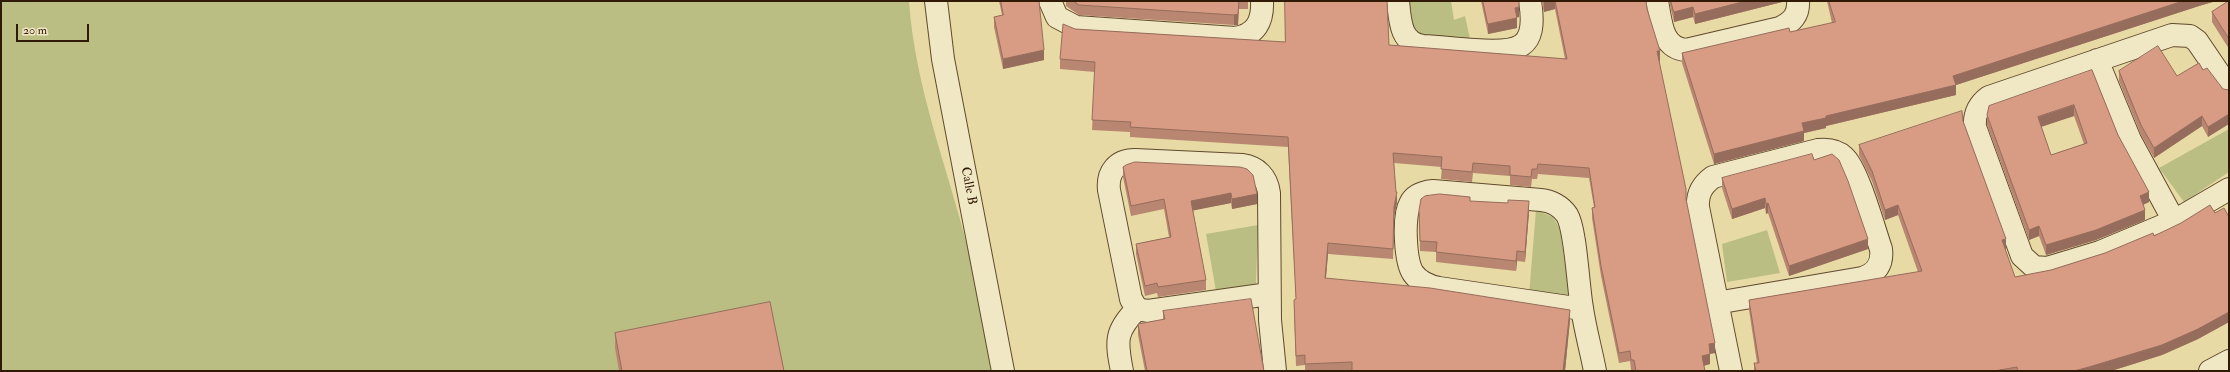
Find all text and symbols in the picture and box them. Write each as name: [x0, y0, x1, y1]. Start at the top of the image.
scale bar: [18, 16, 91, 42]
text: 20 m: [23, 23, 47, 38]
street label: Calle B: [957, 166, 979, 206]

